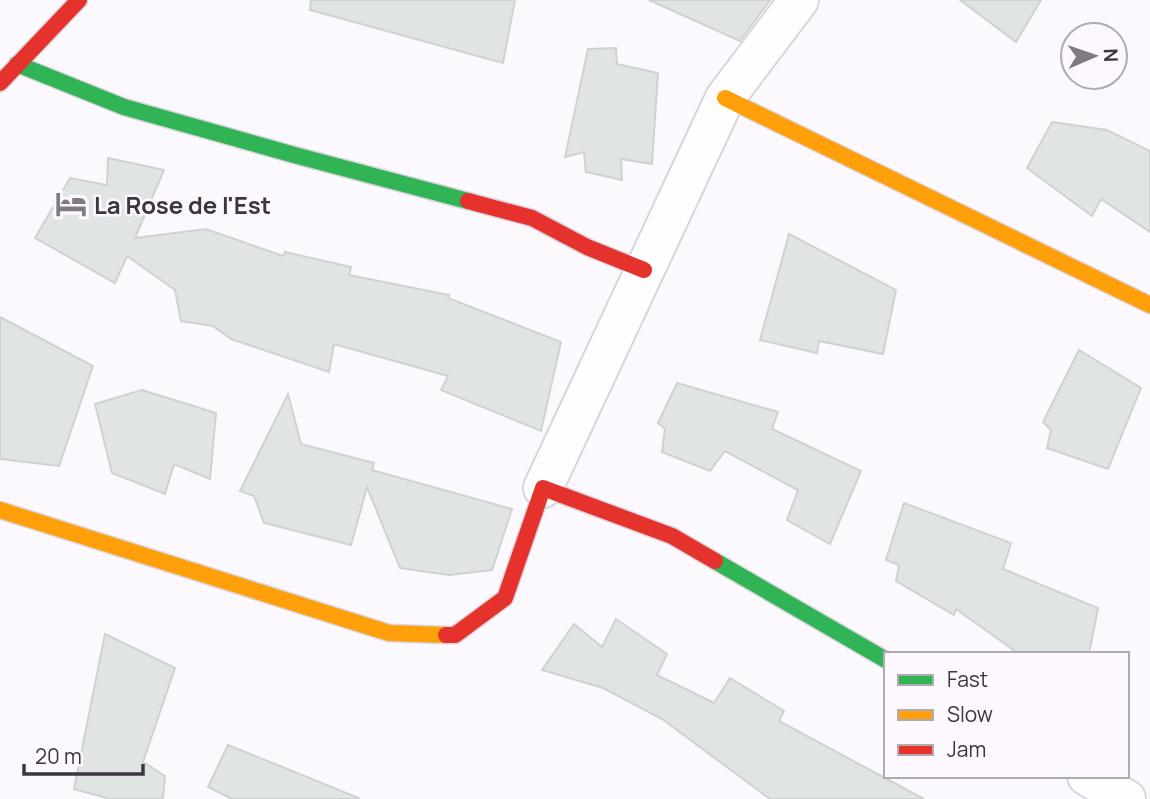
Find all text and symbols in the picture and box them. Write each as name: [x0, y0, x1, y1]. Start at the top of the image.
north arrow: [1059, 21, 1129, 91]
text: N: [1098, 48, 1124, 63]
hotel icon: La Rose de l'Est: [54, 187, 88, 221]
place label: La Rose de l'Est: [94, 188, 271, 221]
legend: [884, 652, 1129, 778]
text: Fast: [947, 665, 988, 693]
text: Slow: [947, 700, 993, 728]
scale bar: [24, 732, 144, 776]
text: Jam: [947, 735, 986, 763]
text: 20 m: [35, 742, 82, 770]

